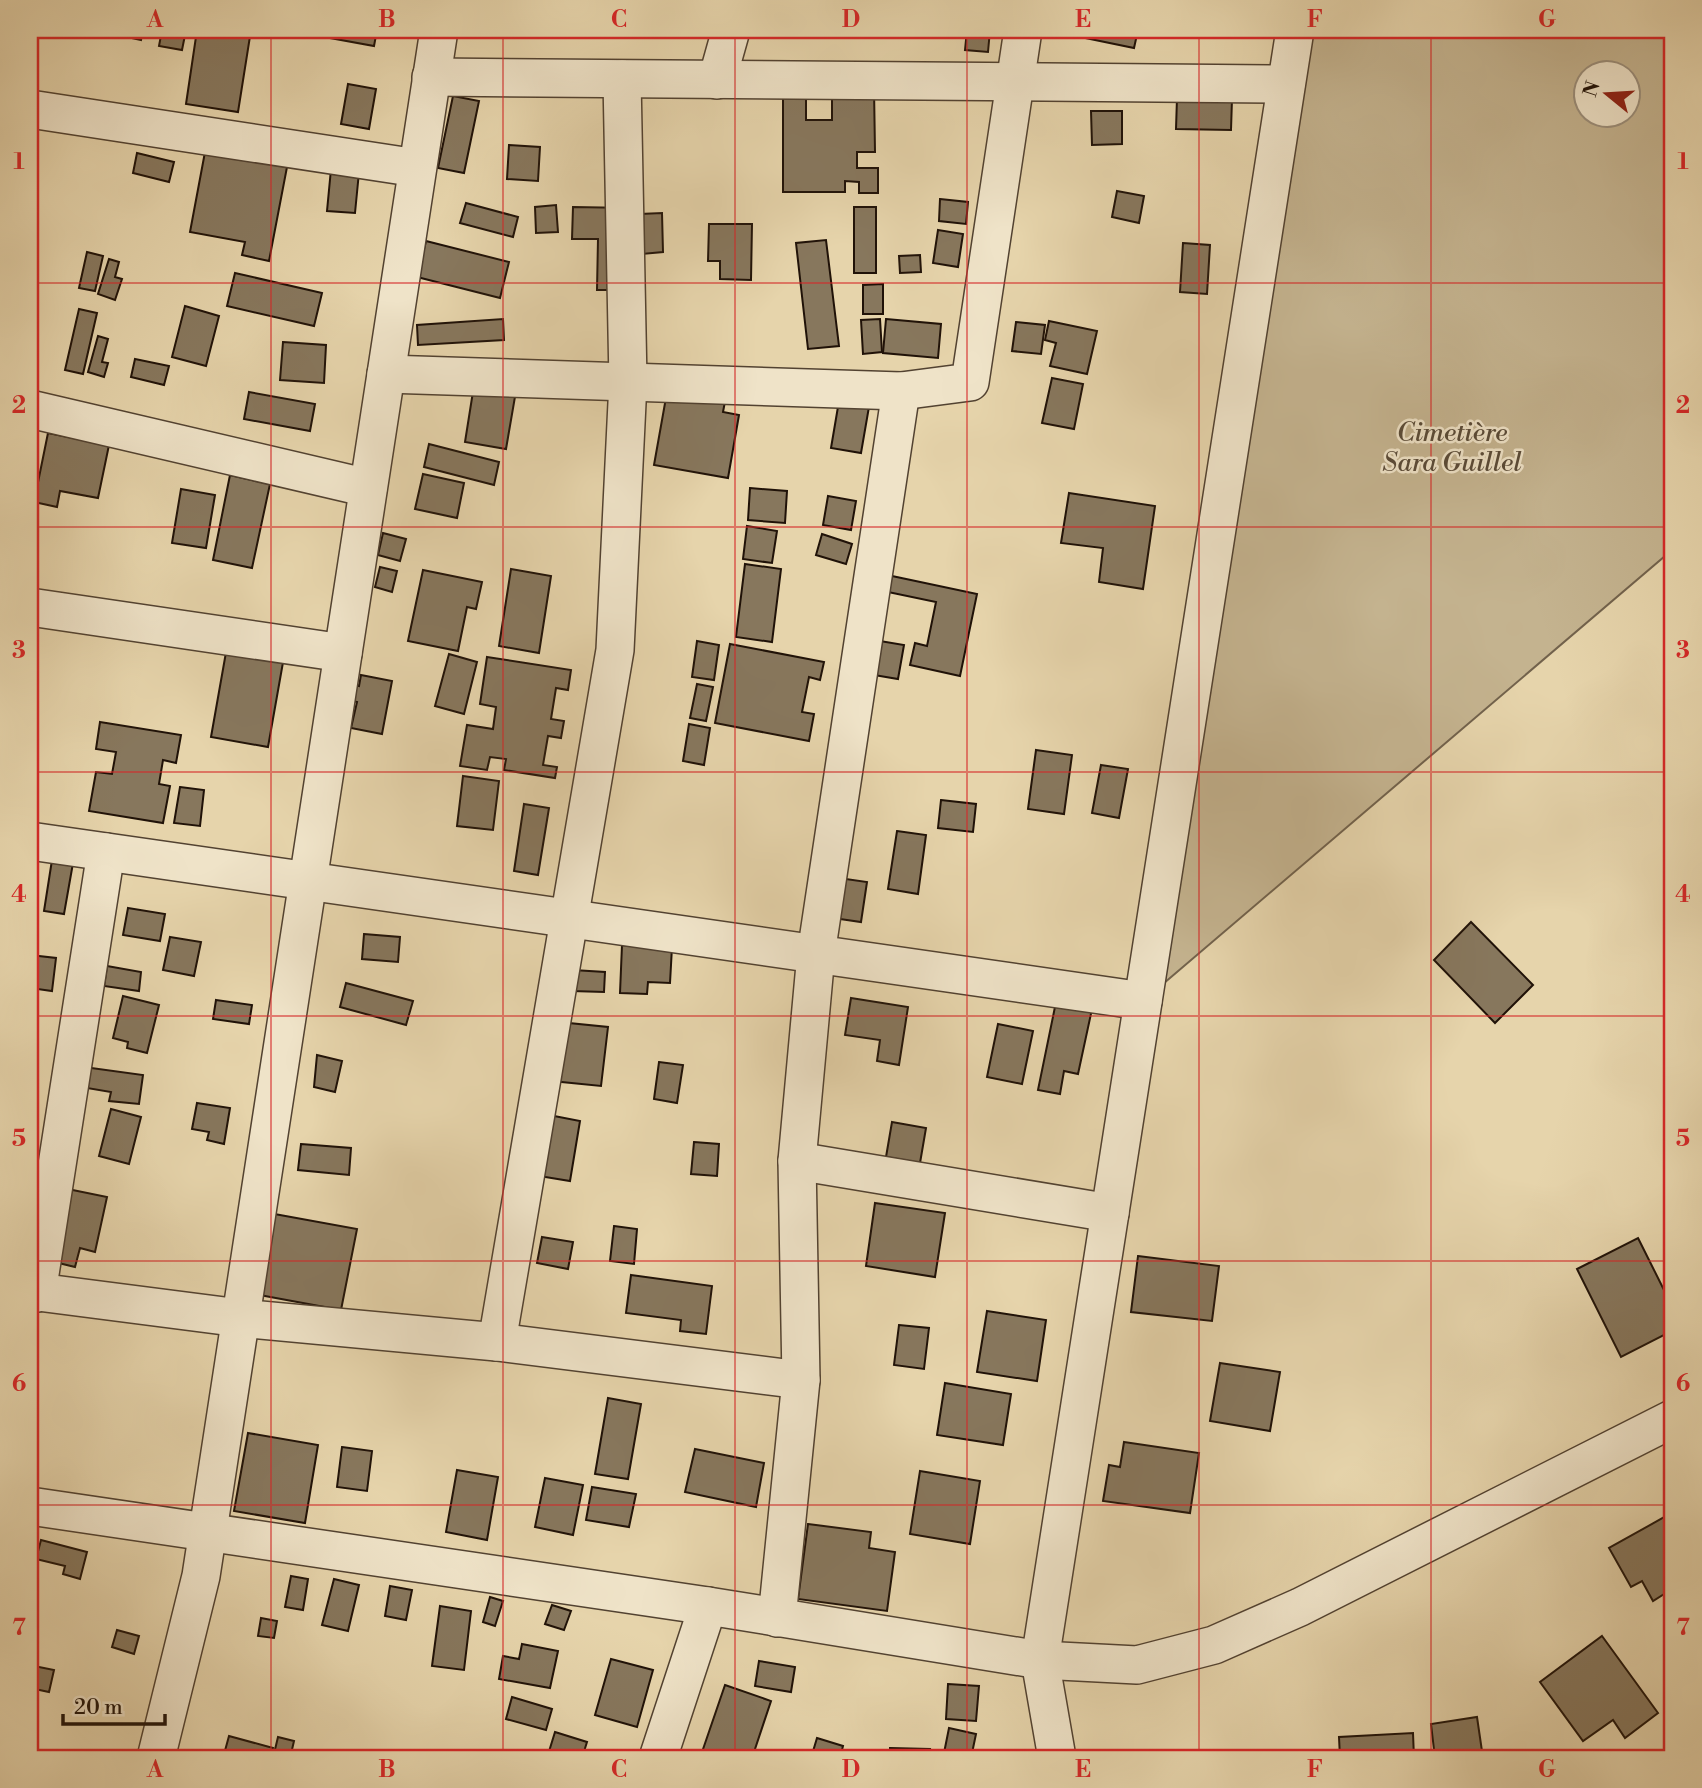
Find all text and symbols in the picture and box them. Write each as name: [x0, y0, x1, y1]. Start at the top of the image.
text: A: [146, 6, 164, 34]
text: B: [378, 6, 396, 34]
text: C: [611, 6, 627, 34]
text: D: [842, 6, 860, 34]
text: E: [1075, 6, 1091, 34]
text: F: [1307, 6, 1323, 34]
text: G: [1538, 6, 1556, 34]
north arrow: [1572, 60, 1642, 130]
text: N: [1578, 78, 1606, 100]
text: 1: [13, 148, 25, 176]
text: 1: [1677, 148, 1689, 176]
text: 2: [12, 392, 26, 420]
text: 2: [1676, 392, 1690, 420]
park label: Cimetière Sara Guillel: [1382, 417, 1522, 479]
text: 3: [12, 637, 26, 665]
text: 3: [1676, 637, 1690, 665]
text: 4: [11, 881, 27, 909]
text: 4: [1675, 881, 1691, 909]
text: 5: [12, 1125, 26, 1153]
text: 5: [1676, 1125, 1690, 1153]
text: 6: [12, 1370, 26, 1398]
text: 6: [1676, 1370, 1690, 1398]
text: 7: [12, 1614, 26, 1642]
text: 7: [1676, 1614, 1690, 1642]
scale bar: [63, 1683, 164, 1727]
text: 20 m: [74, 1695, 123, 1721]
text: A: [146, 1756, 164, 1784]
text: B: [378, 1756, 396, 1784]
text: C: [611, 1756, 627, 1784]
text: D: [842, 1756, 860, 1784]
text: E: [1075, 1756, 1091, 1784]
text: F: [1307, 1756, 1323, 1784]
text: G: [1538, 1756, 1556, 1784]

